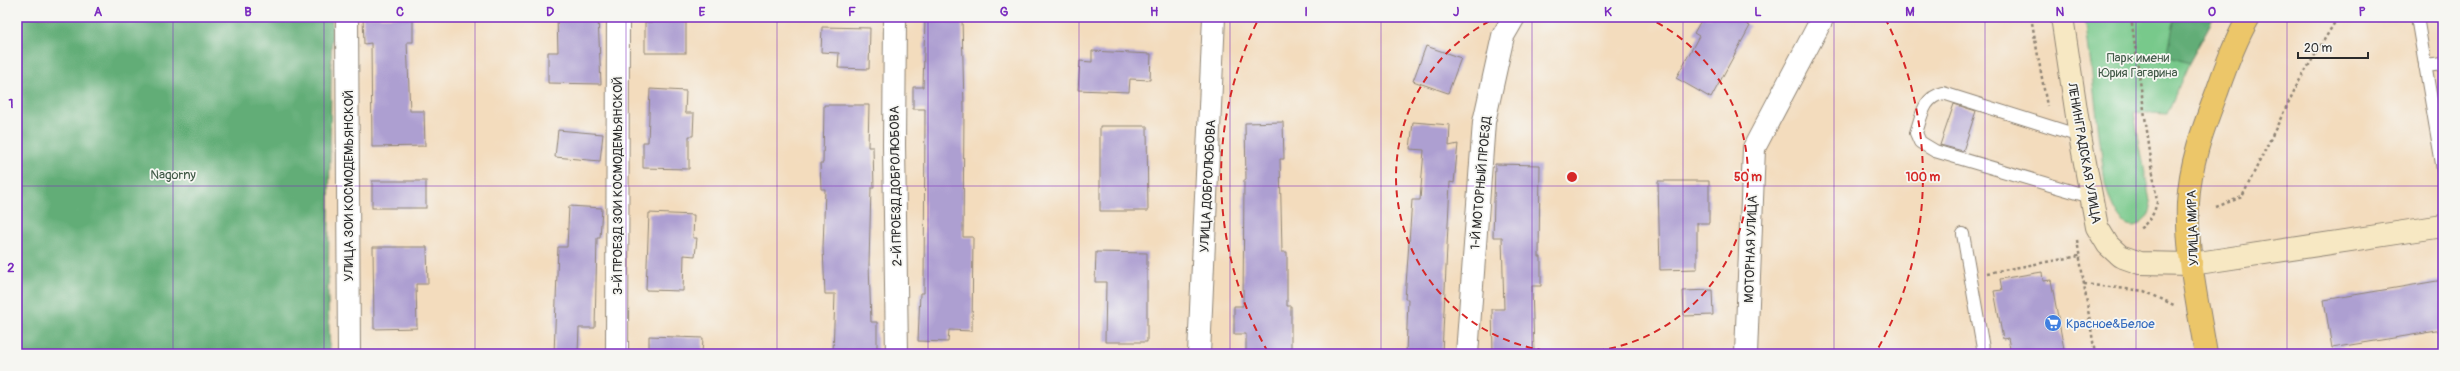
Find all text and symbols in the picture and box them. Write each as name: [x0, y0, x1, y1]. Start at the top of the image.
text: A: [94, 4, 103, 20]
text: B: [244, 4, 252, 20]
text: C: [396, 4, 404, 20]
text: D: [546, 4, 554, 20]
text: E: [699, 4, 706, 20]
text: F: [848, 4, 856, 20]
text: G: [1000, 4, 1009, 20]
text: H: [1150, 4, 1158, 20]
text: I: [1304, 4, 1308, 20]
text: J: [1453, 4, 1459, 20]
text: K: [1604, 4, 1612, 20]
text: L: [1754, 4, 1762, 20]
text: M: [1905, 4, 1915, 20]
text: N: [2056, 4, 2065, 20]
text: O: [2208, 4, 2217, 20]
text: P: [2358, 4, 2366, 20]
scale bar: [2298, 34, 2368, 60]
text: 20 m: [2304, 41, 2333, 56]
park label: Парк имени Юрия Гагарина: [2098, 50, 2178, 81]
street label: 3-Й ПРОЕЗД ЗОИ КОСМОДЕМЬЯНСКОЙ: [610, 77, 626, 295]
street label: ЛЕНИНГРАДСКАЯ УЛИЦА: [2064, 80, 2104, 226]
street label: УЛИЦА ЗОИ КОСМОДЕМЬЯНСКОЙ: [341, 90, 357, 281]
text: 1: [8, 96, 14, 112]
street label: 2-Й ПРОЕЗД ДОБРОЛЮБОВА: [887, 105, 905, 266]
street label: 1-Й МОТОРНЫЙ ПРОЕЗД: [1467, 116, 1495, 250]
street label: УЛИЦА ДОБРОЛЮБОВА: [1197, 119, 1220, 253]
park label: Nagorny: [150, 167, 196, 183]
centre of rings: [1565, 170, 1579, 184]
text: 50 m: [1734, 170, 1762, 185]
text: 100 m: [1906, 170, 1941, 185]
street label: УЛИЦА МИРА: [2184, 189, 2202, 266]
street label: МОТОРНАЯ УЛИЦА: [1741, 194, 1761, 303]
text: 2: [7, 260, 15, 276]
supermarket icon: Красное&Белое: [2043, 313, 2063, 333]
place label: Красное&Белое: [2066, 316, 2155, 332]

